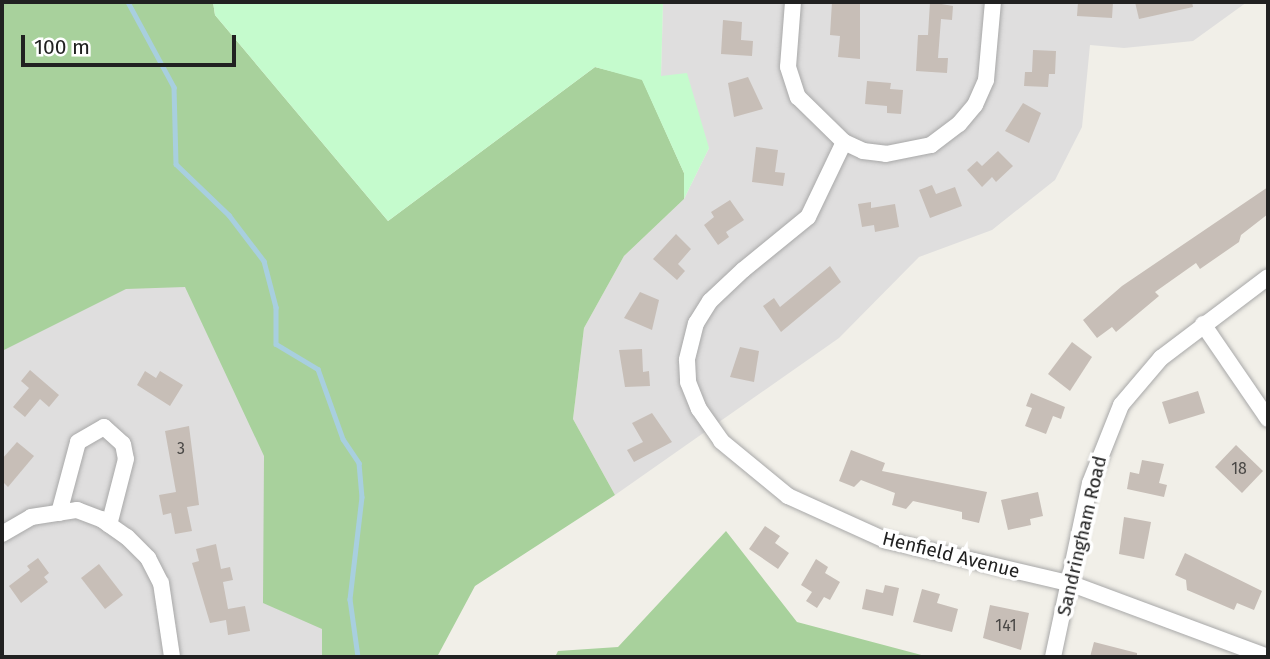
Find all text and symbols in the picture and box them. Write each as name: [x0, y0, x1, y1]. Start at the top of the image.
scale bar: [24, 21, 240, 65]
text: 100 m: [34, 34, 90, 60]
house number: 3: [177, 439, 185, 459]
street label: Sandringham Road: [1053, 454, 1111, 618]
house number: 18: [1231, 459, 1247, 479]
street label: Henfield Avenue: [880, 527, 1022, 583]
house number: 141: [995, 616, 1017, 636]

